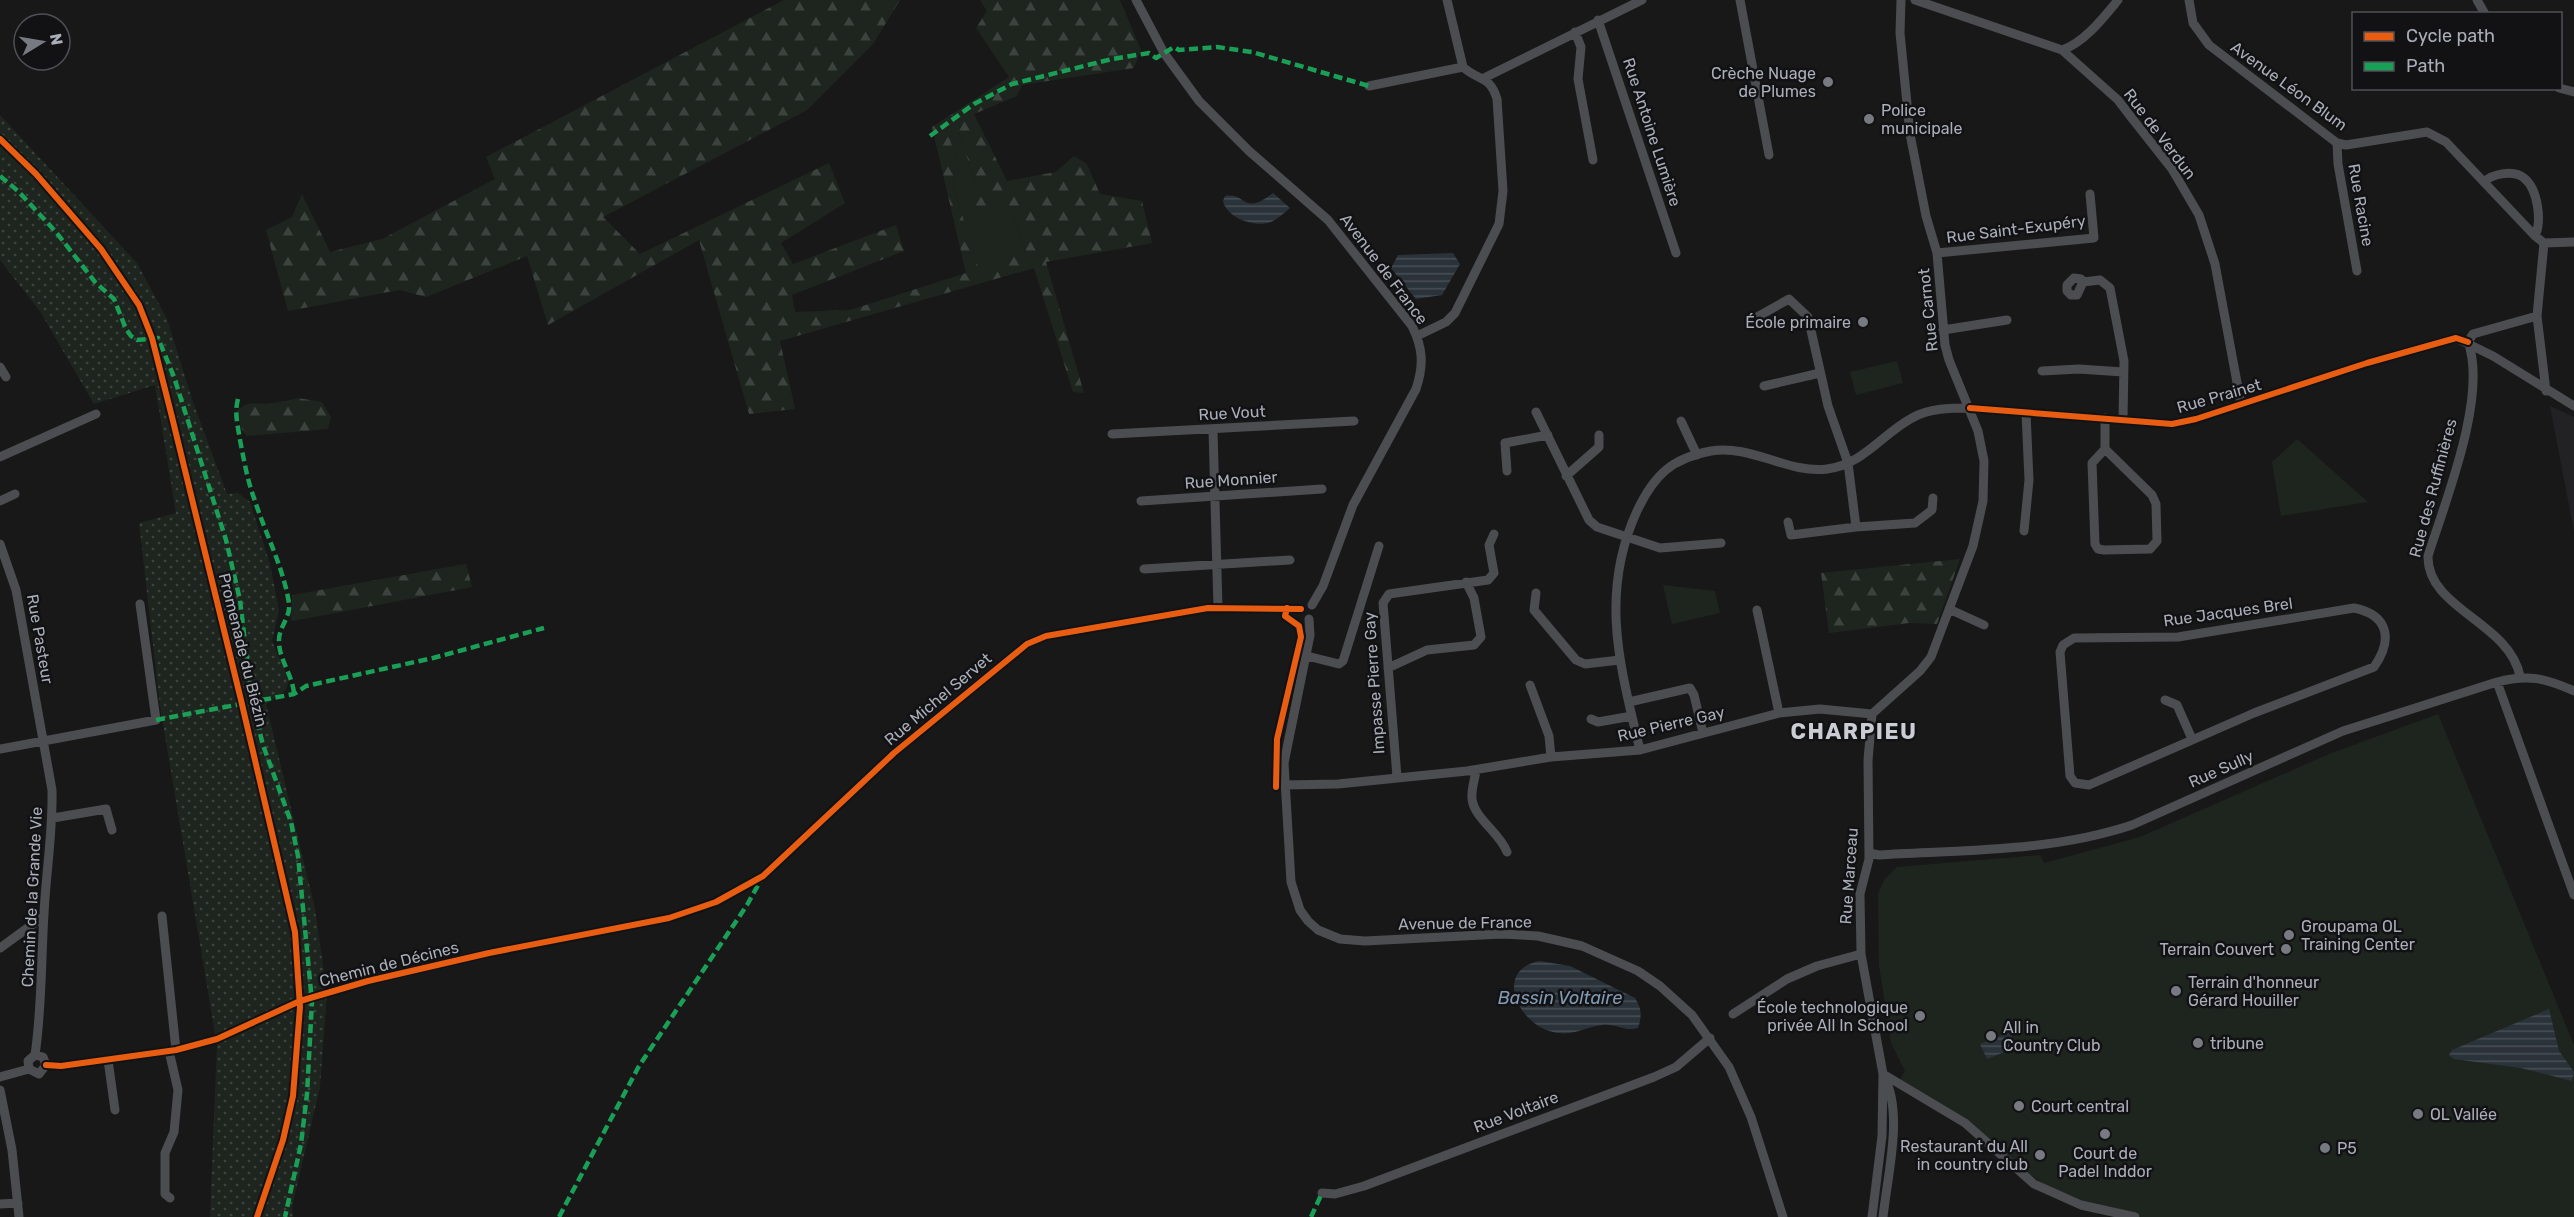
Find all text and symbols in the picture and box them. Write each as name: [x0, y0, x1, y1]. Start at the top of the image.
north arrow: [12, 12, 72, 72]
legend: [2352, 12, 2562, 90]
text: Cycle path: [2406, 25, 2495, 47]
text: N: [46, 32, 67, 47]
street label: Avenue Léon Blum: [2227, 37, 2351, 135]
street label: Rue Antoine Lumière: [1619, 55, 1685, 209]
text: Path: [2406, 55, 2445, 77]
place label: Crèche Nuage de Plumes: [1711, 64, 1816, 101]
marker: Crèche Nuage de Plumes: [1821, 75, 1835, 89]
street label: Rue de Verdun: [2120, 85, 2200, 183]
place label: Police municipale: [1881, 101, 1962, 138]
marker: Police municipale: [1862, 112, 1876, 126]
street label: Rue Racine: [2344, 162, 2378, 248]
street label: Avenue de France: [1336, 210, 1432, 328]
street label: Rue Saint-Exupéry: [1945, 211, 2087, 247]
street label: Rue Carnot: [1914, 267, 1942, 353]
place label: École primaire: [1745, 313, 1851, 332]
marker: École primaire: [1856, 315, 1870, 329]
street label: Rue Prainet: [2175, 375, 2263, 417]
street label: Rue Vout: [1198, 402, 1266, 424]
street label: Rue des Ruffinières: [2405, 417, 2461, 559]
street label: Rue Monnier: [1184, 467, 1278, 493]
street label: Promenade du Biézin: [215, 571, 271, 729]
street label: Rue Pasteur: [23, 593, 57, 685]
street label: Rue Jacques Brel: [2162, 594, 2294, 630]
street label: Impasse Pierre Gay: [1360, 611, 1388, 755]
street label: Rue Michel Servet: [881, 649, 995, 749]
street label: Rue Pierre Gay: [1616, 702, 1727, 746]
district label: CHARPIEU: [1791, 718, 1917, 745]
street label: Rue Sully: [2186, 746, 2257, 792]
street label: Chemin de la Grande Vie: [18, 806, 46, 988]
street label: Rue Marceau: [1836, 827, 1862, 925]
street label: Avenue de France: [1398, 912, 1532, 934]
place label: Groupama OL Training Center: [2301, 917, 2415, 954]
marker: Groupama OL Training Center: [2282, 928, 2296, 942]
street label: Chemin de Décines: [317, 937, 461, 991]
place label: Terrain Couvert: [2160, 940, 2274, 959]
marker: Terrain Couvert: [2279, 942, 2293, 956]
place label: Terrain d'honneur Gérard Houiller: [2188, 973, 2319, 1010]
marker: Terrain d'honneur Gérard Houiller: [2169, 984, 2183, 998]
water label: Bassin Voltaire: [1498, 987, 1622, 1009]
place label: École technologique privée All In School: [1757, 998, 1908, 1035]
marker: École technologique privée All In School: [1913, 1009, 1927, 1023]
place label: All in Country Club: [2003, 1018, 2100, 1055]
marker: All in Country Club: [1984, 1029, 1998, 1043]
place label: tribune: [2210, 1034, 2264, 1053]
marker: tribune: [2191, 1036, 2205, 1050]
street label: Rue Voltaire: [1471, 1087, 1561, 1137]
place label: Court central: [2031, 1097, 2129, 1116]
marker: Court central: [2012, 1099, 2026, 1113]
place label: OL Vallée: [2430, 1105, 2497, 1124]
marker: OL Vallée: [2411, 1107, 2425, 1121]
marker: Court de Padel Inddor: [2098, 1127, 2112, 1141]
place label: Restaurant du All in country club: [1900, 1137, 2028, 1174]
place label: P5: [2337, 1139, 2357, 1158]
marker: P5: [2318, 1141, 2332, 1155]
place label: Court de Padel Inddor: [2058, 1144, 2152, 1181]
marker: Restaurant du All in country club: [2033, 1148, 2047, 1162]

